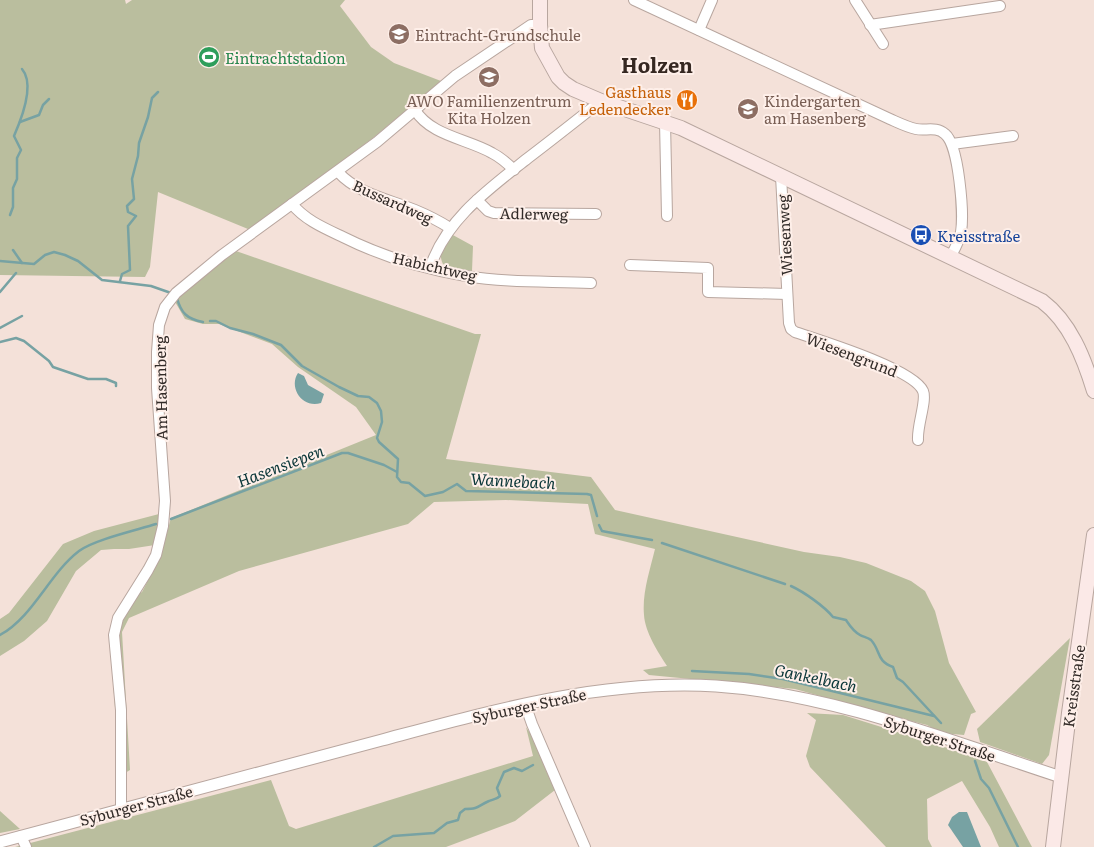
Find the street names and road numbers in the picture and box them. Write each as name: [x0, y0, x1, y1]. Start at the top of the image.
street label: Bussardweg: [349, 173, 437, 229]
street label: Wiesenweg: [770, 193, 798, 276]
street label: Adlerweg: [500, 201, 569, 225]
street label: Habichtweg: [391, 245, 480, 287]
street label: Wiesengrund: [803, 326, 901, 382]
street label: Am Hasenberg: [148, 335, 172, 441]
street label: Kreisstraße: [1056, 643, 1090, 729]
street label: Syburger Straße: [470, 682, 588, 728]
street label: Syburger Straße: [881, 709, 999, 767]
street label: Syburger Straße: [77, 779, 195, 831]

